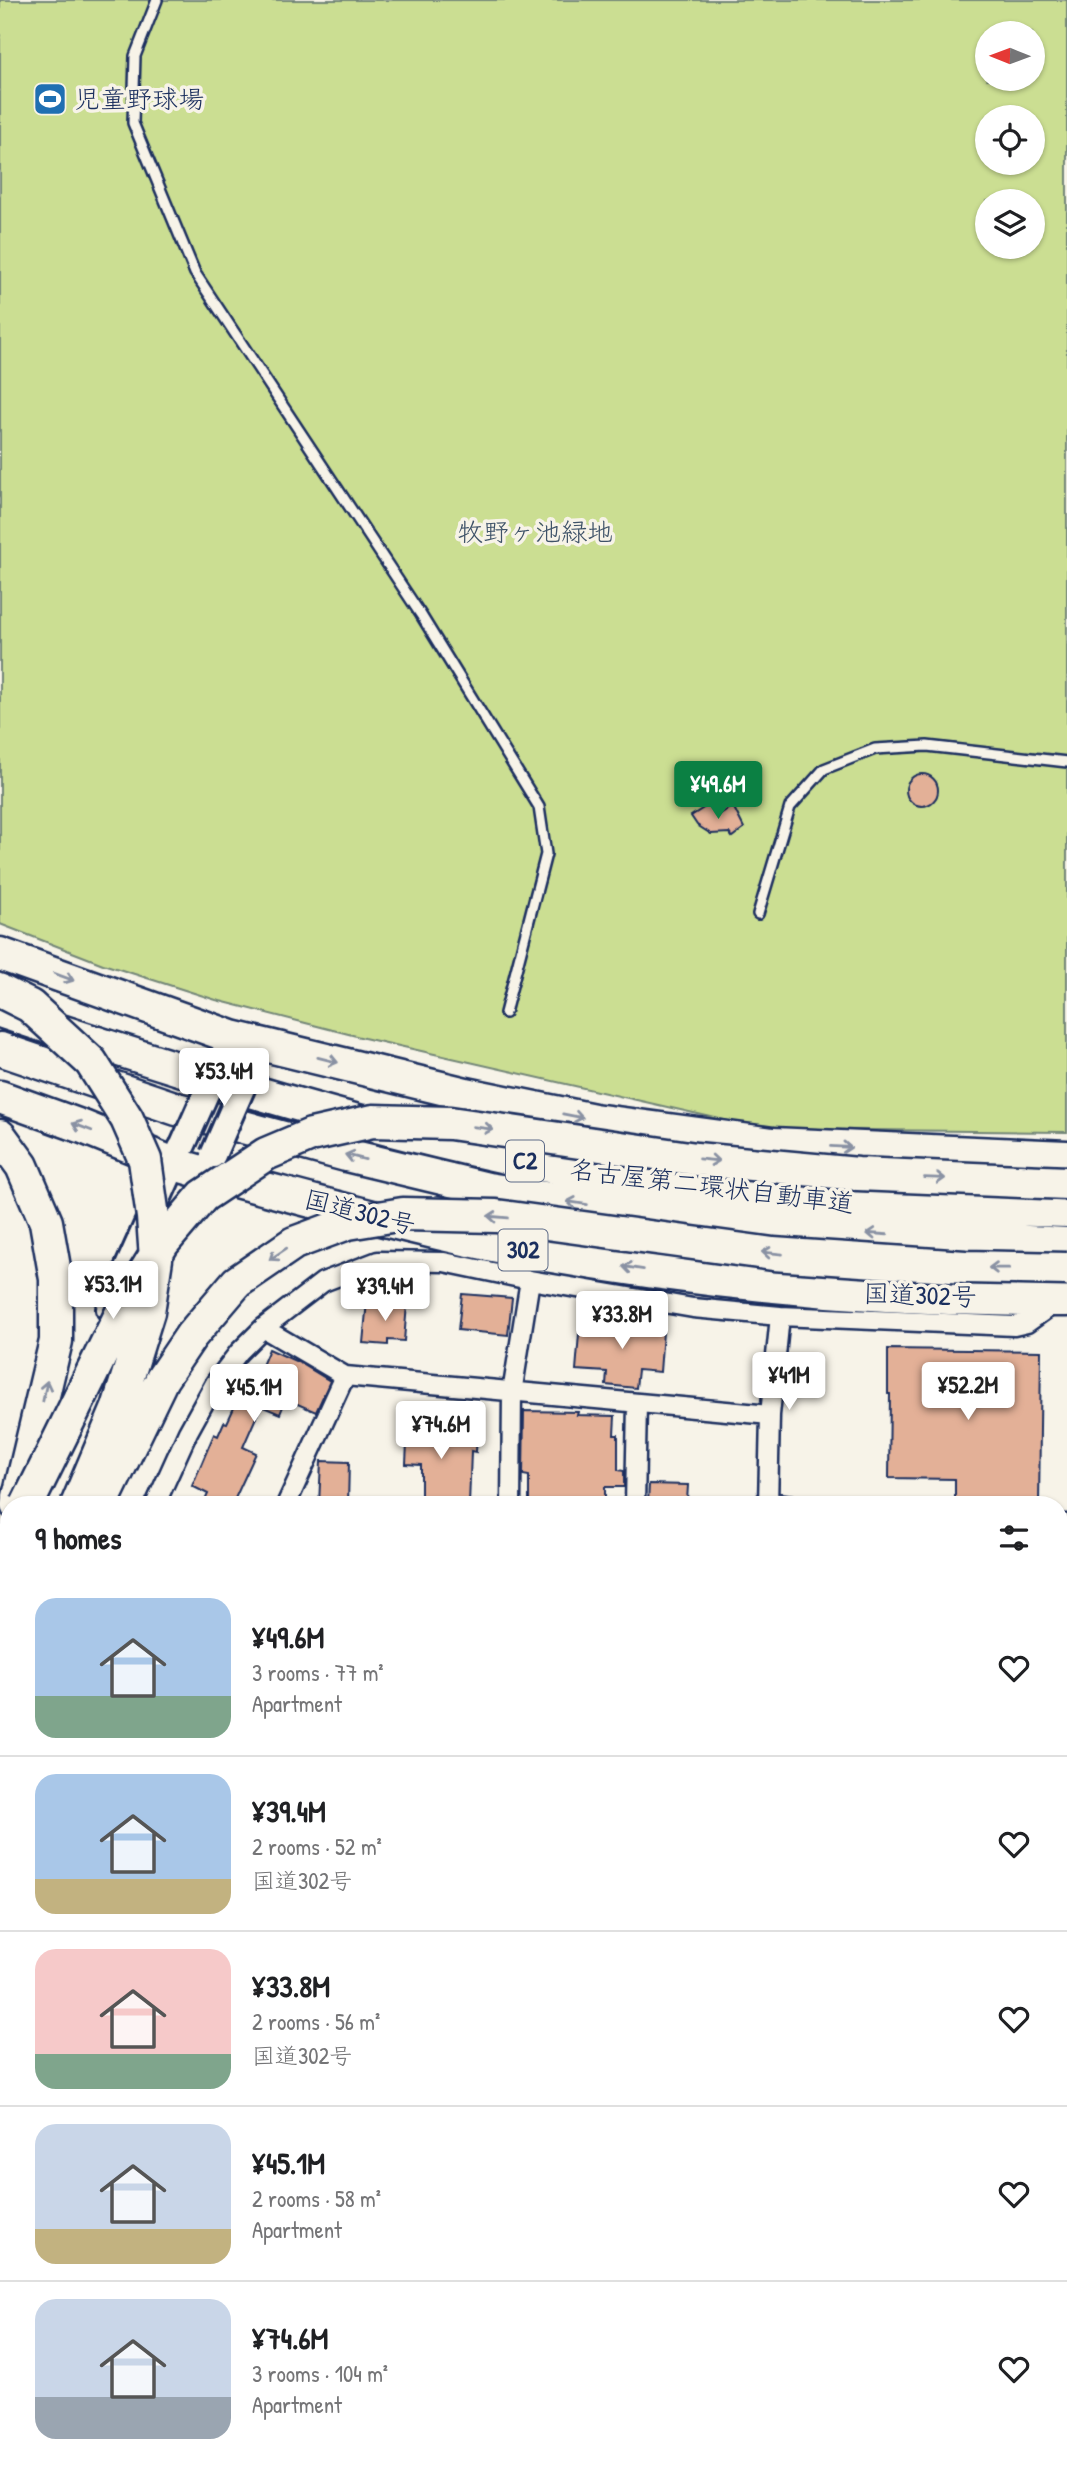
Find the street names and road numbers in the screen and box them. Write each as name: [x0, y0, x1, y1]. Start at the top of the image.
road number: C2: [506, 1140, 544, 1182]
street label: 名古屋第二環状自動車道: [568, 1151, 856, 1220]
street label: 国道302号: [301, 1181, 419, 1242]
road number: 302: [498, 1230, 548, 1270]
street label: 国道302号: [863, 1275, 977, 1314]

